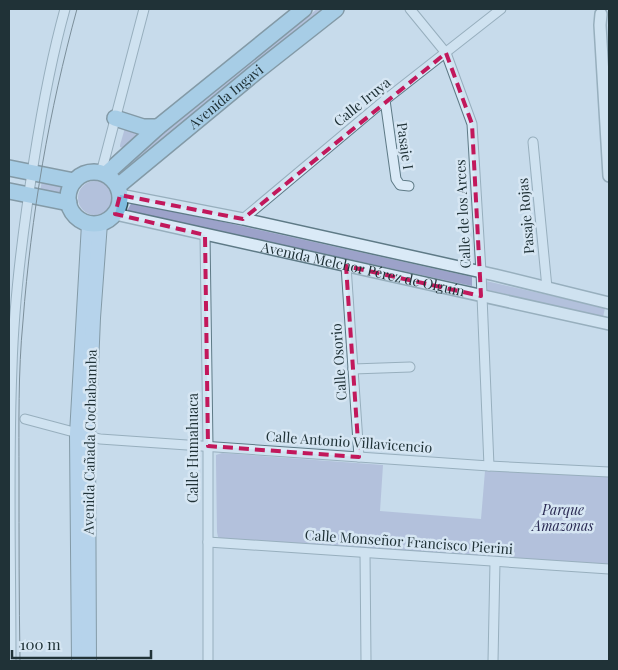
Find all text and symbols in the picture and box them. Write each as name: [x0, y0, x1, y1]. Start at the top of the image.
street label: Avenida Ingavi: [183, 60, 267, 134]
street label: Calle Iruya: [329, 73, 394, 130]
street label: Pasaje I: [393, 121, 418, 171]
street label: Calle de los Arces: [450, 159, 475, 269]
street label: Pasaje Rojas: [513, 177, 538, 255]
street label: Avenida Melchor Pérez de Olguín: [258, 237, 467, 301]
street label: Calle Osorio: [326, 322, 351, 401]
street label: Avenida Cañada Cochabamba: [78, 349, 101, 536]
street label: Calle Humahuaca: [183, 393, 202, 503]
street label: Calle Antonio Villavicencio: [265, 426, 433, 457]
park label: Parque Amazonas: [530, 500, 594, 535]
street label: Calle Monseñor Francisco Pierini: [304, 525, 514, 558]
scale bar: [12, 628, 151, 660]
text: 100 m: [20, 634, 61, 654]

